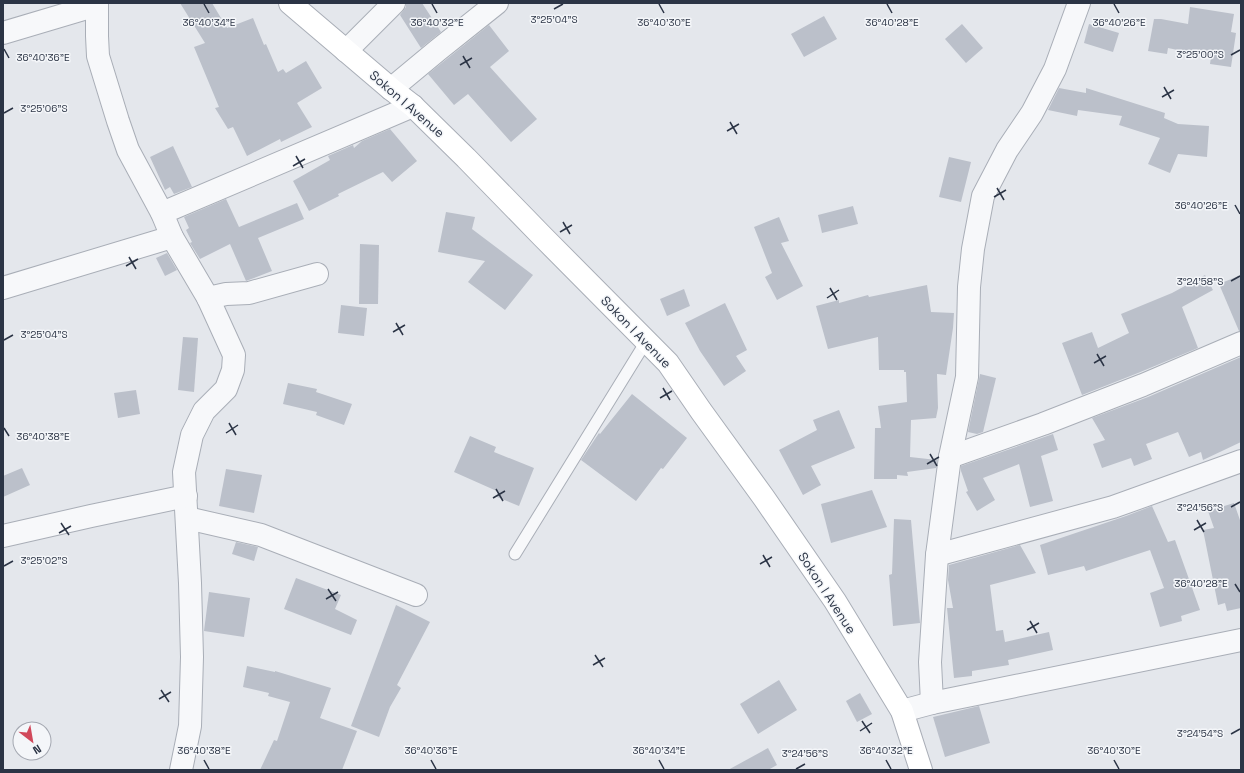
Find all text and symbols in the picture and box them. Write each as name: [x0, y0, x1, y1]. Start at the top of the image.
text: 3°25'04"S: [530, 13, 578, 26]
text: 36°40'34"E: [183, 16, 236, 29]
text: 36°40'32"E: [410, 16, 464, 29]
text: 36°40'30"E: [637, 16, 691, 29]
text: 36°40'28"E: [865, 16, 919, 29]
text: 36°40'26"E: [1092, 16, 1146, 29]
text: 3°25'00"S: [1176, 48, 1224, 61]
text: 36°40'36"E: [16, 51, 70, 64]
street label: Sokon I Avenue: [366, 67, 448, 141]
text: 3°25'06"S: [20, 102, 68, 115]
text: 36°40'26"E: [1174, 199, 1228, 212]
text: 3°24'58"S: [1177, 275, 1223, 288]
street label: Sokon I Avenue: [597, 292, 675, 372]
text: 3°25'04"S: [20, 328, 68, 341]
text: 36°40'38"E: [16, 430, 70, 443]
text: 3°24'56"S: [1177, 501, 1223, 514]
street label: Sokon I Avenue: [794, 549, 860, 637]
text: 3°25'02"S: [20, 554, 68, 567]
text: 36°40'28"E: [1174, 577, 1228, 590]
north arrow: [12, 721, 52, 761]
text: 3°24'54"S: [1177, 727, 1223, 740]
text: N: [30, 742, 44, 757]
text: 36°40'38"E: [177, 744, 231, 757]
text: 36°40'36"E: [404, 744, 458, 757]
text: 36°40'34"E: [633, 744, 686, 757]
text: 36°40'32"E: [859, 744, 913, 757]
text: 36°40'30"E: [1087, 744, 1141, 757]
text: 3°24'56"S: [782, 747, 828, 760]

